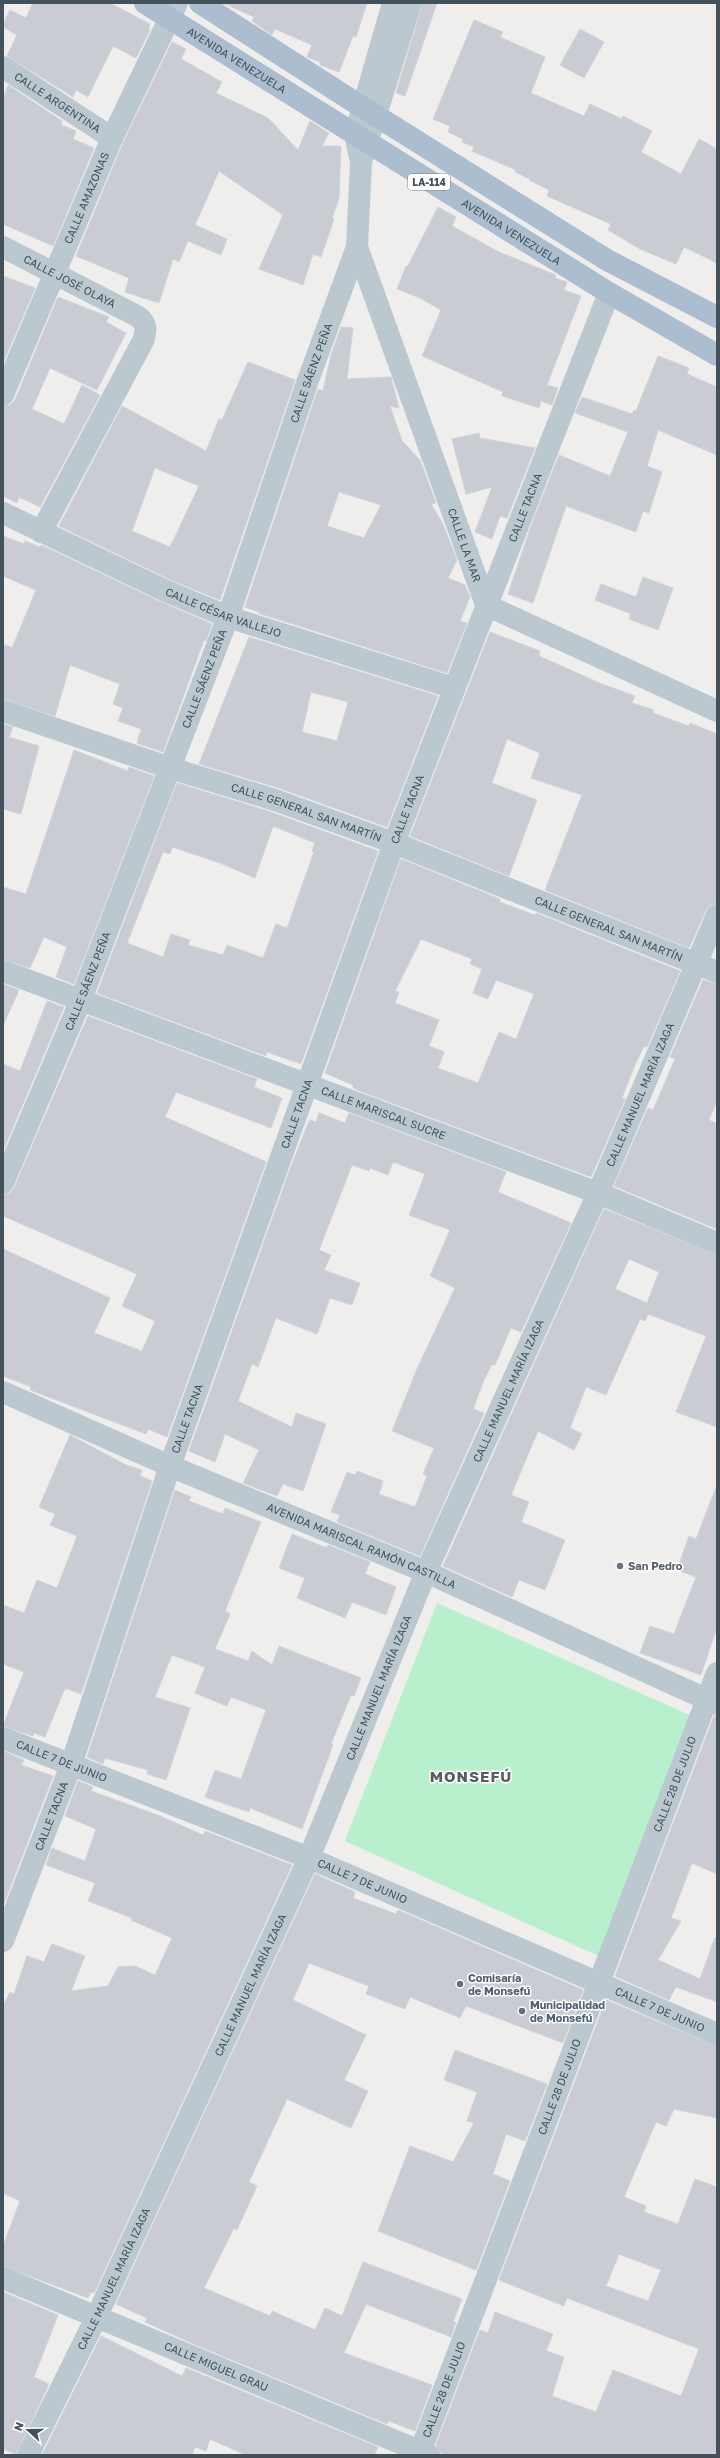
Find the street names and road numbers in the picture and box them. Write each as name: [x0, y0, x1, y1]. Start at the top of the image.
street label: AVENIDA VENEZUELA: [185, 24, 289, 96]
street label: CALLE ARGENTINA: [12, 69, 104, 135]
street label: CALLE AMAZONAS: [61, 150, 111, 246]
road number: LA-114: [408, 174, 450, 190]
street label: AVENIDA VENEZUELA: [460, 196, 564, 268]
street label: CALLE JOSÉ OLAYA: [22, 252, 119, 310]
street label: CALLE SÁENZ PEÑA: [287, 320, 335, 424]
street label: CALLE TACNA: [505, 470, 544, 544]
street label: CALLE LA MAR: [446, 506, 484, 584]
street label: CALLE CÉSAR VALLEJO: [164, 585, 283, 639]
street label: CALLE SÁENZ PEÑA: [179, 627, 229, 730]
street label: CALLE TACNA: [387, 772, 426, 845]
street label: CALLE GENERAL SAN MARTÍN: [230, 780, 384, 844]
street label: CALLE GENERAL SAN MARTÍN: [533, 893, 685, 964]
street label: CALLE SÁENZ PEÑA: [62, 929, 113, 1032]
street label: CALLE MANUEL MARÍA IZAGA: [603, 1020, 676, 1169]
street label: CALLE TACNA: [278, 1076, 315, 1150]
street label: CALLE MARISCAL SUCRE: [319, 1083, 448, 1142]
street label: CALLE MANUEL MARÍA IZAGA: [470, 1316, 546, 1464]
street label: CALLE TACNA: [168, 1381, 205, 1455]
street label: AVENIDA MARISCAL RAMÓN CASTILLA: [265, 1500, 459, 1591]
street label: CALLE MANUEL MARÍA IZAGA: [343, 1612, 414, 1762]
street label: CALLE 28 DE JULIO: [650, 1734, 698, 1834]
street label: CALLE 7 DE JUNIO: [15, 1737, 109, 1784]
street label: CALLE TACNA: [32, 1779, 70, 1852]
street label: CALLE 7 DE JUNIO: [316, 1856, 410, 1906]
street label: CALLE MANUEL MARÍA IZAGA: [211, 1911, 289, 2058]
street label: CALLE 7 DE JUNIO: [613, 1984, 707, 2034]
street label: CALLE 28 DE JULIO: [535, 2037, 583, 2136]
street label: CALLE MANUEL MARÍA IZAGA: [74, 2205, 153, 2352]
street label: CALLE MIGUEL GRAU: [163, 2339, 270, 2394]
street label: CALLE 28 DE JULIO: [419, 2340, 468, 2439]

